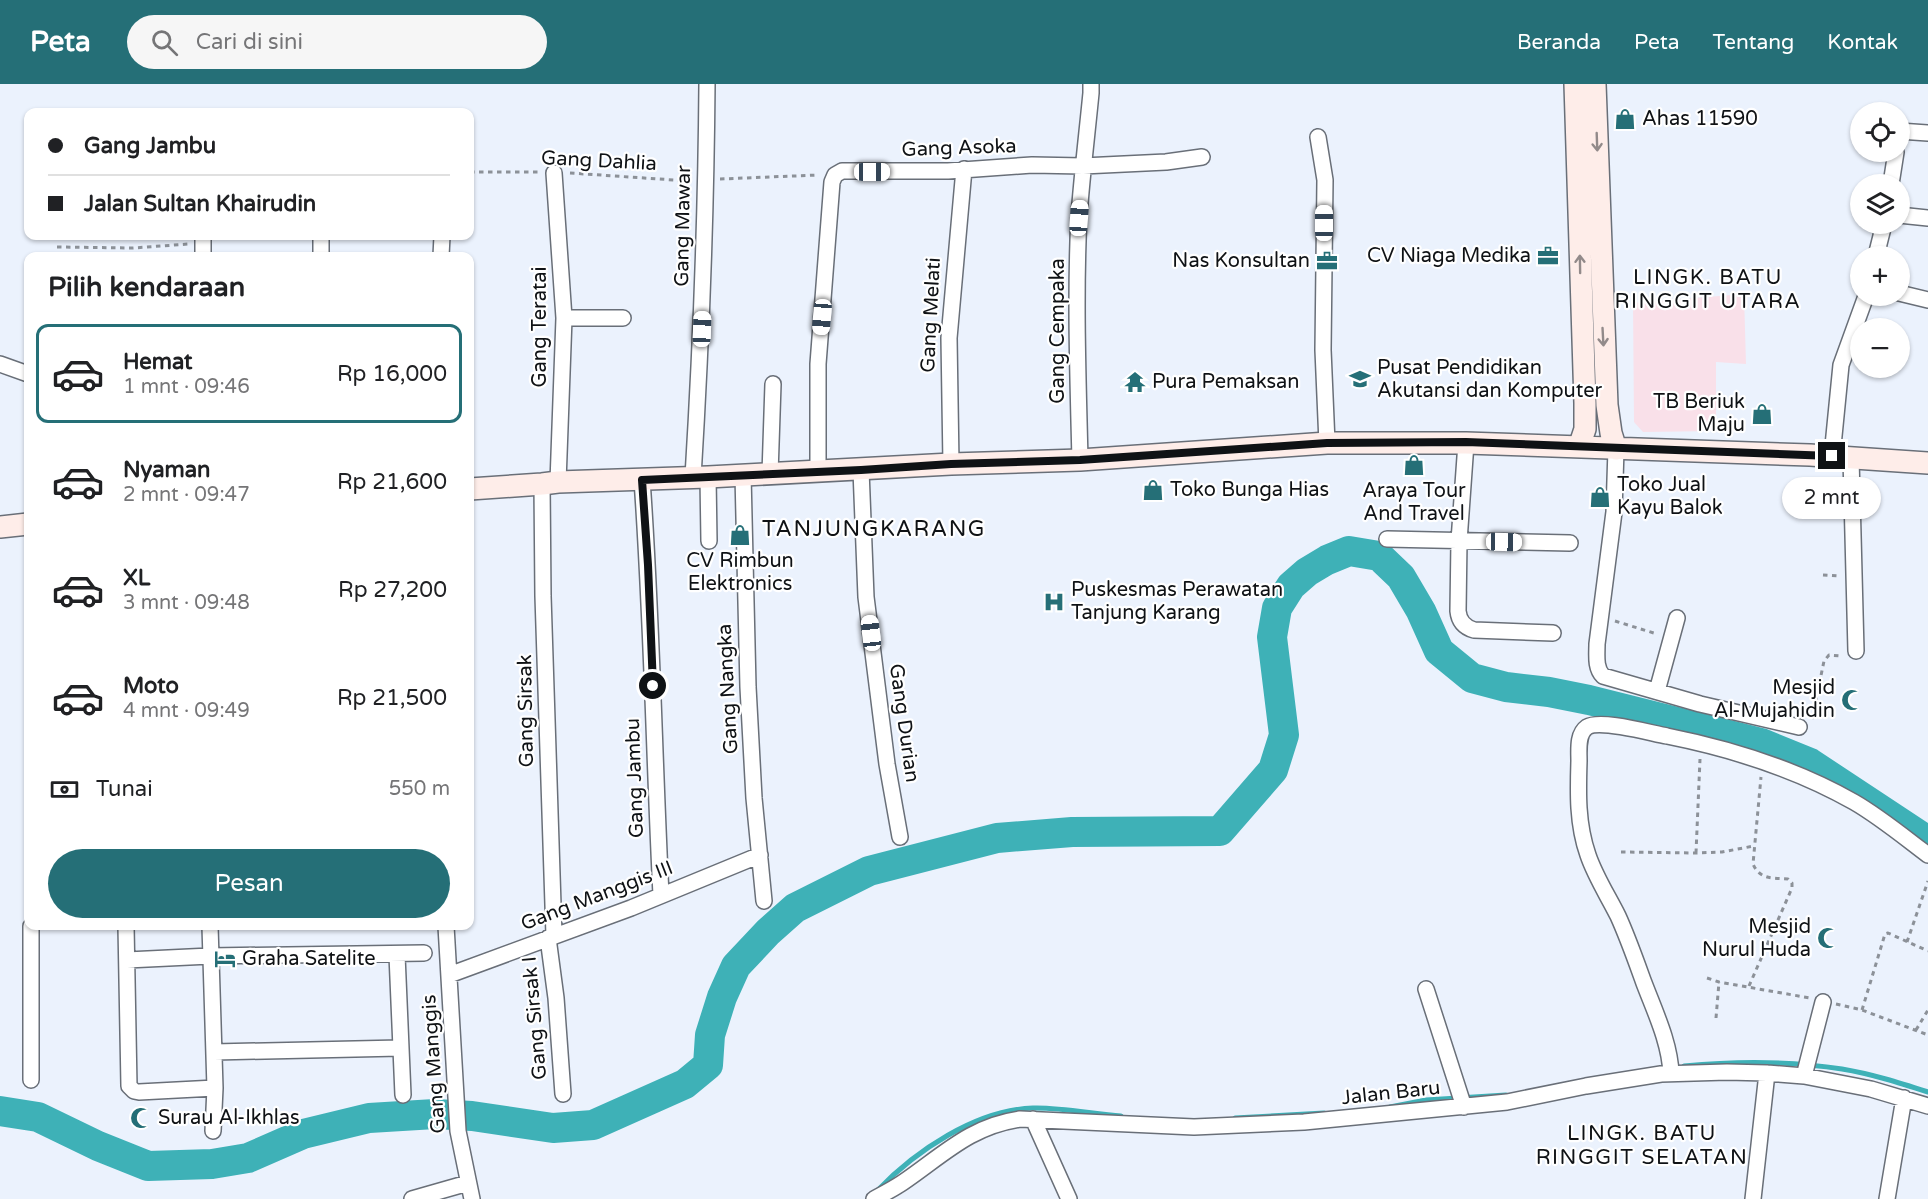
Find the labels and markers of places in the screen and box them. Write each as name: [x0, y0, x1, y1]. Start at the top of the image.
shop icon: Ahas 11590: [1613, 107, 1637, 131]
place label: Ahas 11590: [1642, 107, 1758, 131]
place label: CV Niaga Medika: [1367, 244, 1531, 268]
office icon: CV Niaga Medika: [1536, 244, 1560, 268]
place label: Nas Konsultan: [1172, 249, 1310, 273]
office icon: Nas Konsultan: [1315, 249, 1339, 273]
place label: Pusat Pendidikan Akutansi dan Komputer: [1377, 356, 1602, 403]
school or university icon: Pusat Pendidikan Akutansi dan Komputer: [1348, 367, 1372, 391]
temple icon: Pura Pemaksan: [1123, 370, 1147, 394]
place label: Pura Pemaksan: [1152, 370, 1299, 394]
place label: TB Beriuk Maju: [1653, 390, 1745, 437]
shop icon: TB Beriuk Maju: [1750, 402, 1774, 426]
shop icon: Araya Tour And Travel: [1402, 453, 1426, 477]
place label: Toko Jual Kayu Balok: [1617, 473, 1723, 520]
shop icon: Toko Bunga Hias: [1141, 478, 1165, 502]
place label: Toko Bunga Hias: [1170, 478, 1329, 502]
place label: Araya Tour And Travel: [1362, 479, 1466, 526]
shop icon: Toko Jual Kayu Balok: [1588, 485, 1612, 509]
shop icon: CV Rimbun Elektronics: [728, 523, 752, 547]
place label: CV Rimbun Elektronics: [686, 549, 794, 596]
place label: Puskesmas Perawatan Tanjung Karang: [1071, 578, 1283, 625]
hospital icon: Puskesmas Perawatan Tanjung Karang: [1042, 590, 1066, 614]
place label: Mesjid Al-Mujahidin: [1714, 676, 1835, 723]
mosque icon: Mesjid Al-Mujahidin: [1840, 688, 1864, 712]
place label: Mesjid Nurul Huda: [1702, 915, 1811, 962]
mosque icon: Mesjid Nurul Huda: [1816, 926, 1840, 950]
hotel icon: Graha Satelite: [213, 947, 237, 971]
place label: Graha Satelite: [242, 947, 376, 971]
mosque icon: Surau Al-Ikhlas: [129, 1106, 153, 1130]
place label: Surau Al-Ikhlas: [158, 1106, 300, 1130]

